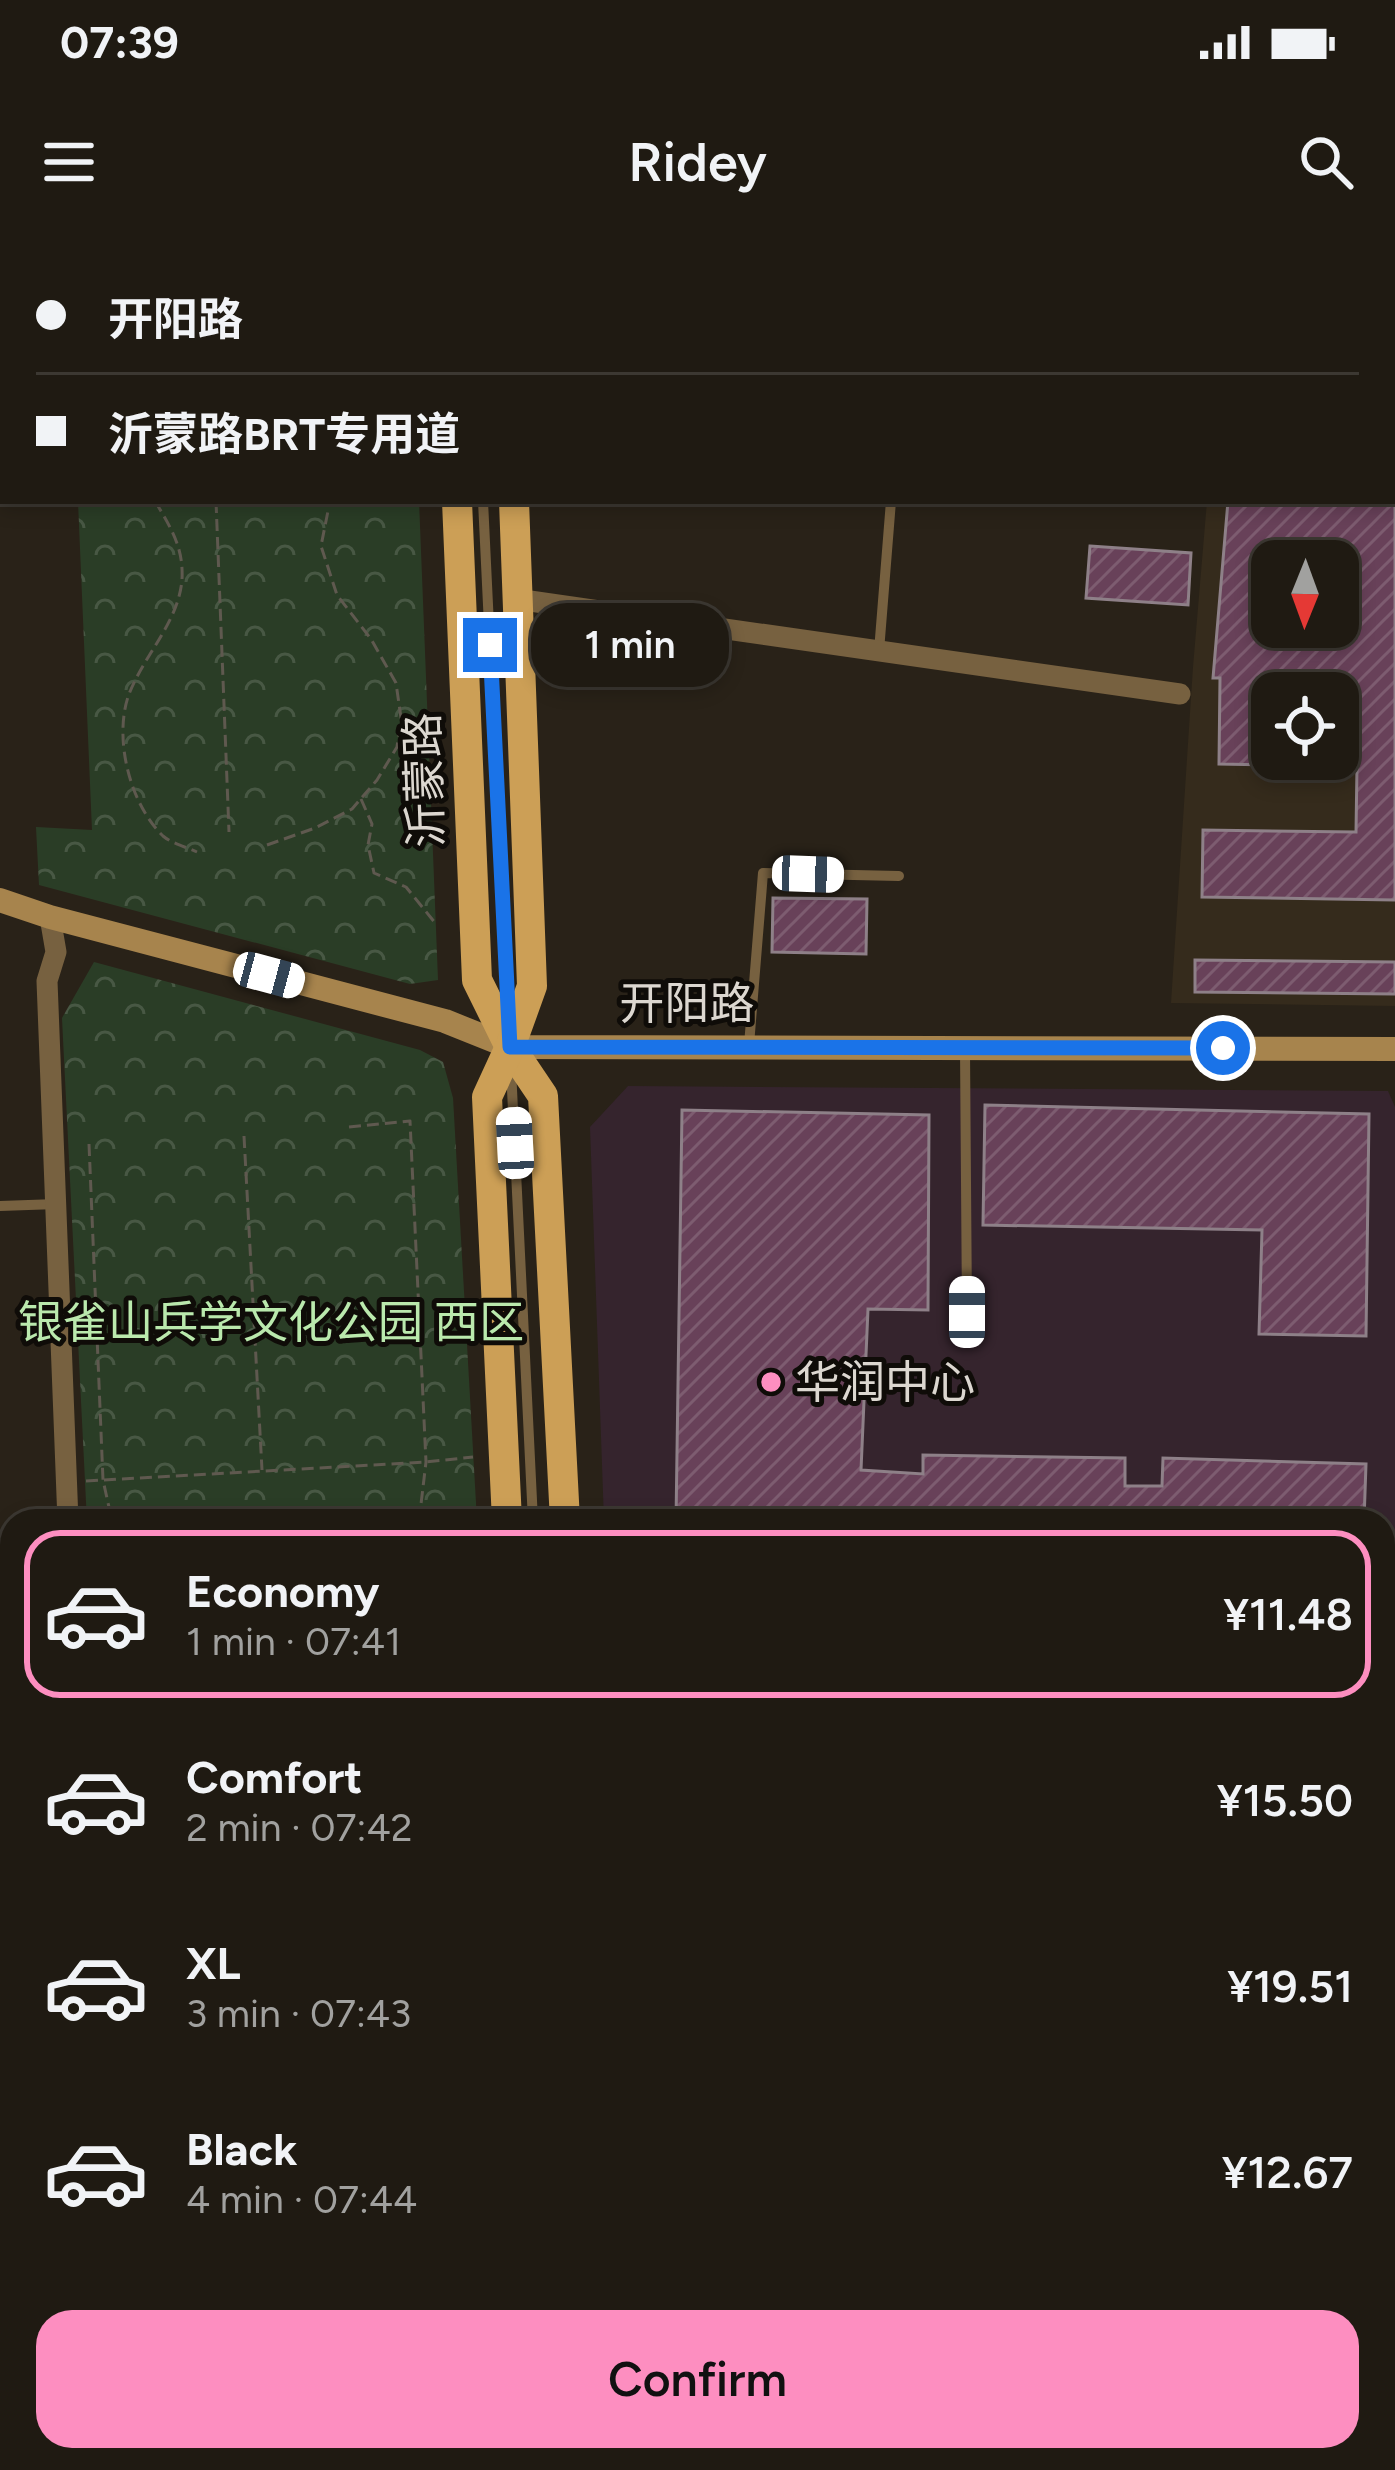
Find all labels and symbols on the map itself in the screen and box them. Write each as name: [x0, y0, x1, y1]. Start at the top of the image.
north arrow: [1251, 540, 1359, 648]
callout: 1 min: [532, 603, 730, 687]
route end: [463, 618, 517, 672]
street label: 沂蒙路: [395, 712, 453, 848]
car: [771, 855, 845, 893]
car: [230, 948, 308, 1002]
street label: 开阳路: [619, 976, 755, 1030]
route start: [1196, 1021, 1250, 1075]
car: [495, 1106, 535, 1180]
car: [949, 1276, 985, 1348]
park label: 银雀山兵学文化公园 西区: [18, 1295, 524, 1349]
place label: 华润中心: [795, 1355, 975, 1409]
marker: 华润中心: [758, 1369, 784, 1395]

